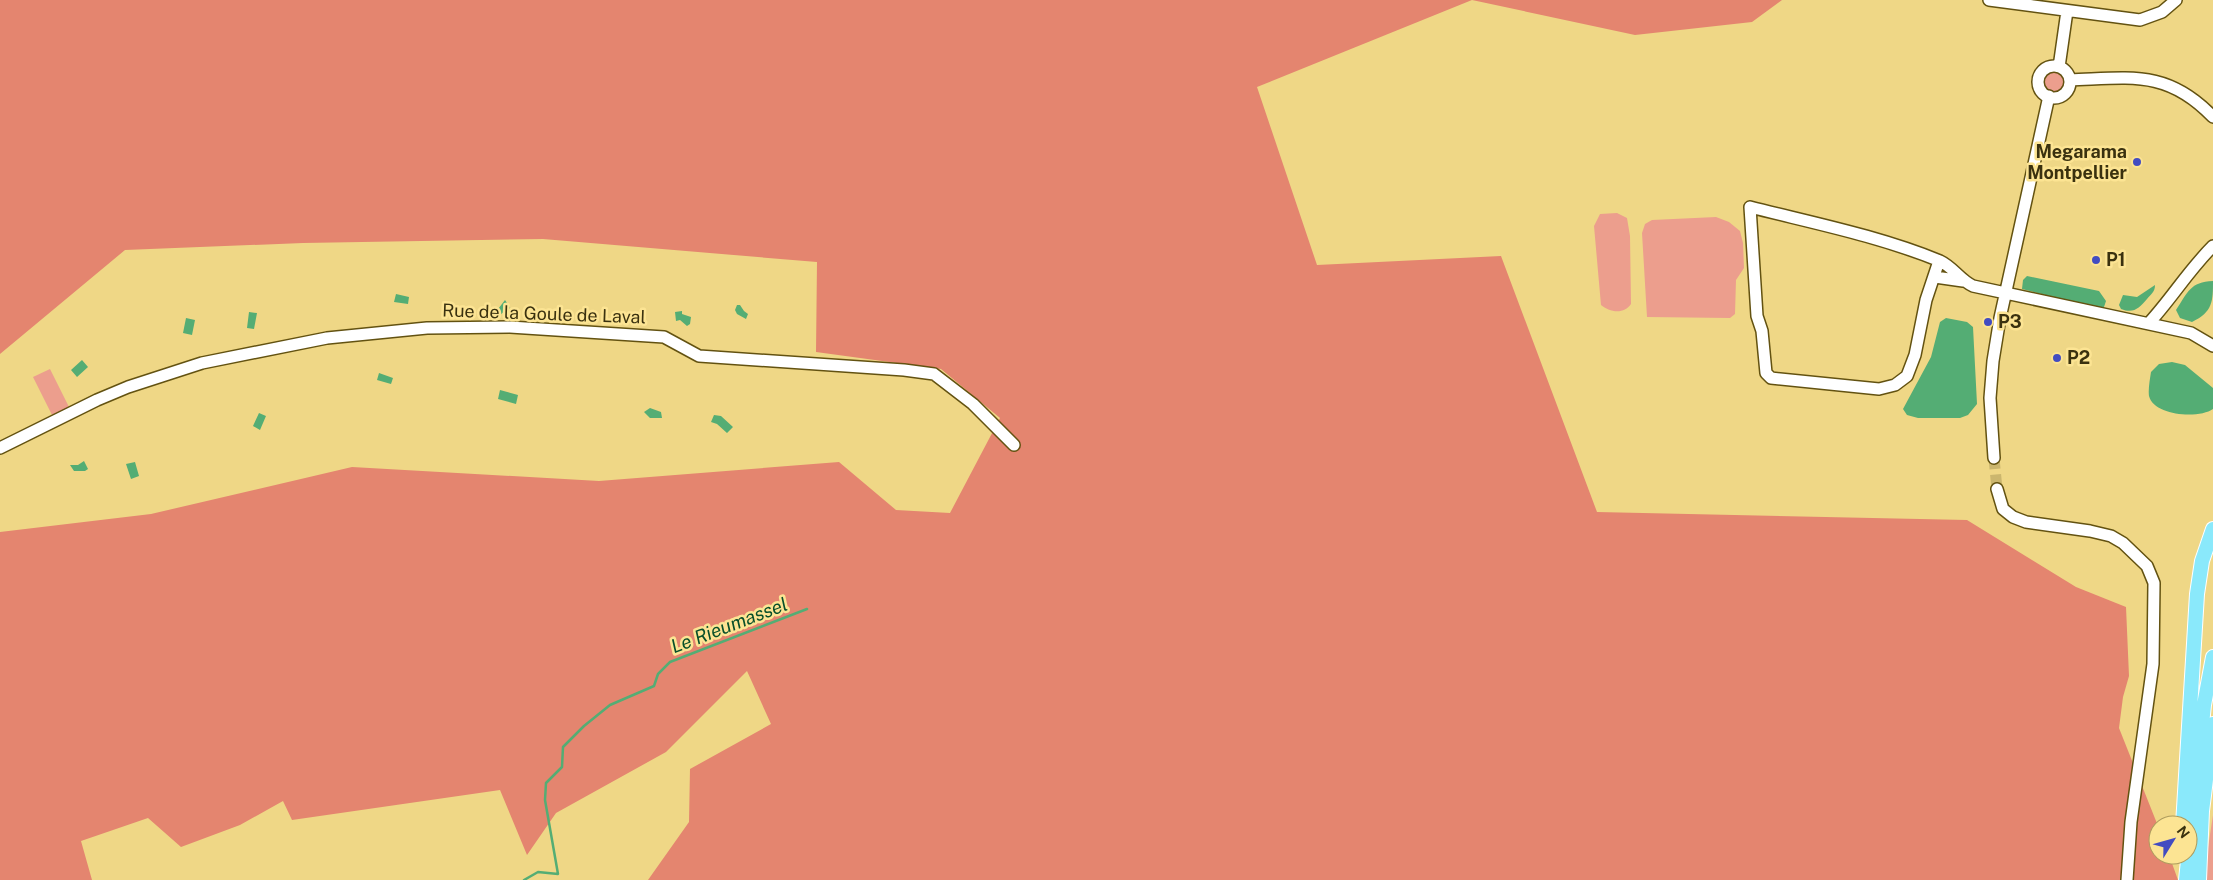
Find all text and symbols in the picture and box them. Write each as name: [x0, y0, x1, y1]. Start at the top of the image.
place label: Megarama Montpellier: [2027, 141, 2128, 183]
marker: Megarama Montpellier: [2131, 156, 2143, 168]
place label: P1: [2106, 249, 2125, 270]
marker: P1: [2090, 254, 2102, 266]
street label: Rue de la Goule de Laval: [442, 299, 646, 328]
place label: P3: [1998, 311, 2022, 332]
marker: P3: [1982, 316, 1994, 328]
place label: P2: [2067, 347, 2090, 368]
marker: P2: [2051, 352, 2063, 364]
water label: Le Rieumassel: [668, 593, 790, 657]
north arrow: [2148, 815, 2198, 865]
text: N: [2174, 823, 2193, 841]

